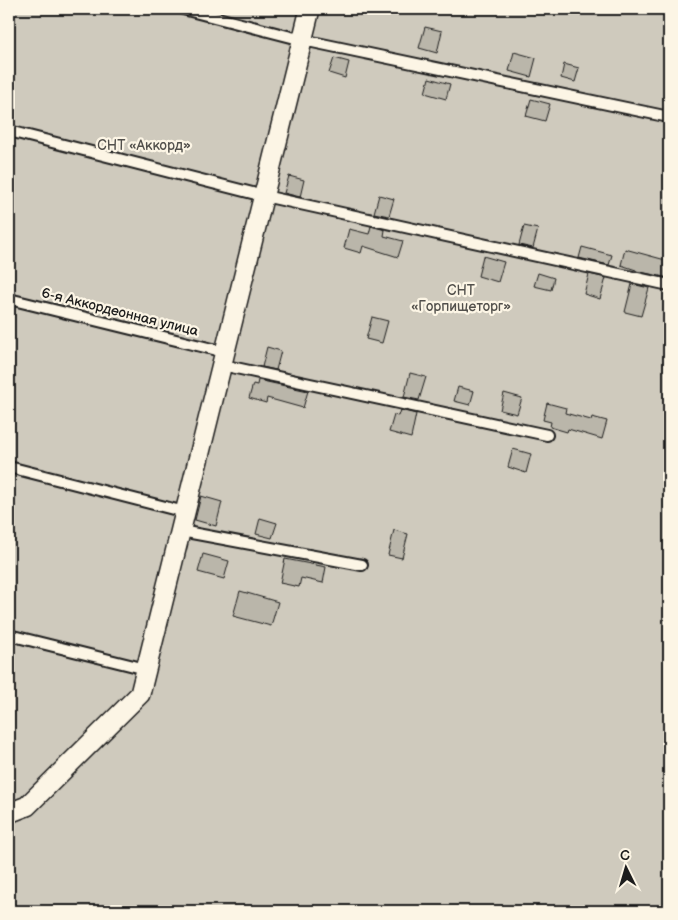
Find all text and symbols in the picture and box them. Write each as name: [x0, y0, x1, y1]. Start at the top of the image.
park label: СНТ «Аккорд»: [97, 137, 191, 154]
park label: СНТ «Горпищеторг»: [411, 282, 511, 315]
street label: 6-я Аккордеонная улица: [40, 284, 201, 340]
north arrow: [600, 842, 650, 892]
text: С: [619, 847, 631, 864]

